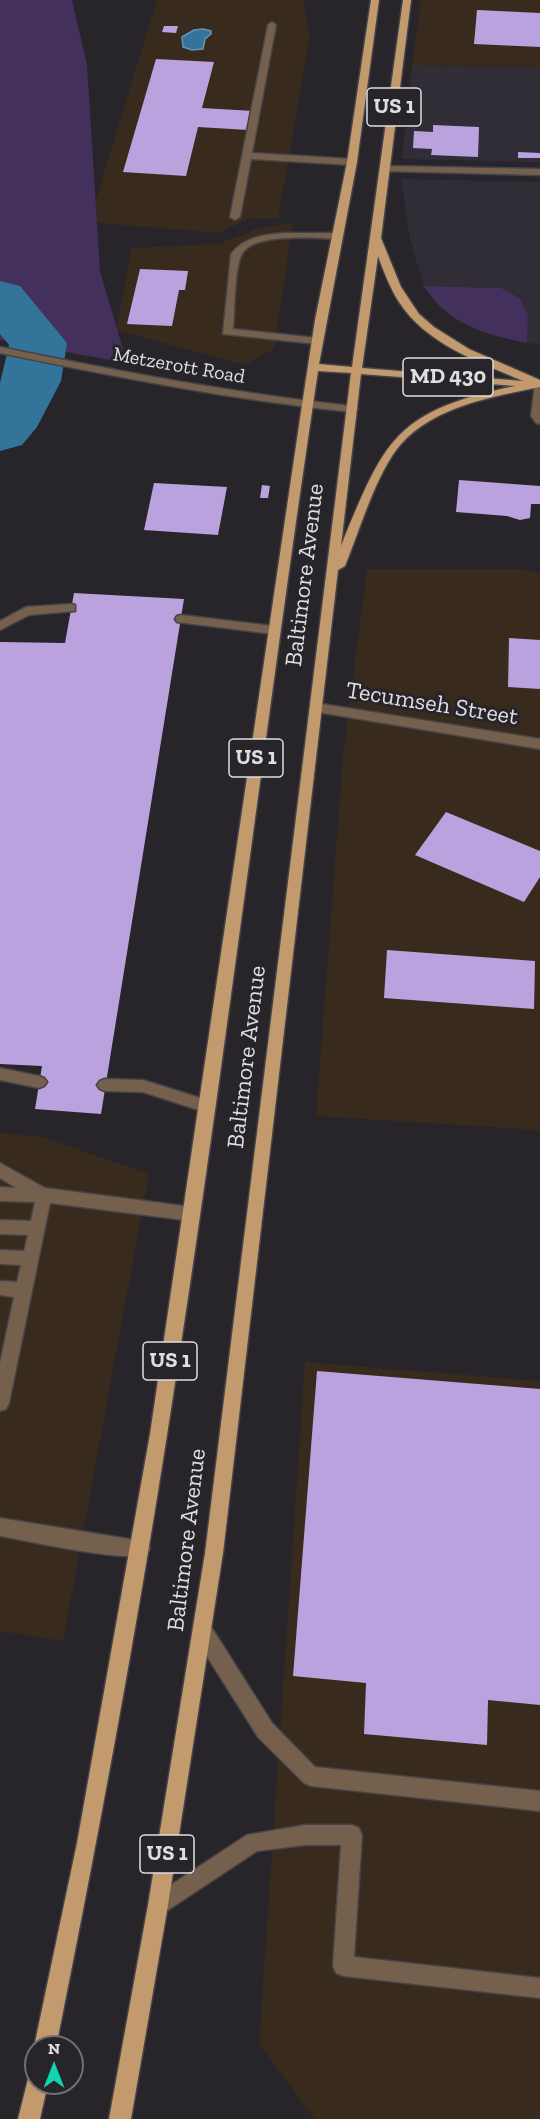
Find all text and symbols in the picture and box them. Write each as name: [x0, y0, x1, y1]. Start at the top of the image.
road number: US 1: [367, 88, 421, 126]
street label: Metzerott Road: [111, 343, 247, 389]
road number: MD 430: [403, 358, 493, 396]
street label: Baltimore Avenue: [279, 482, 331, 668]
street label: Tecumseh Street: [344, 676, 520, 732]
road number: US 1: [229, 739, 283, 777]
street label: Baltimore Avenue: [221, 964, 273, 1150]
road number: US 1: [143, 1342, 197, 1380]
street label: Baltimore Avenue: [161, 1447, 213, 1633]
road number: US 1: [140, 1835, 194, 1873]
north arrow: [24, 2035, 84, 2095]
text: N: [48, 2039, 60, 2058]

